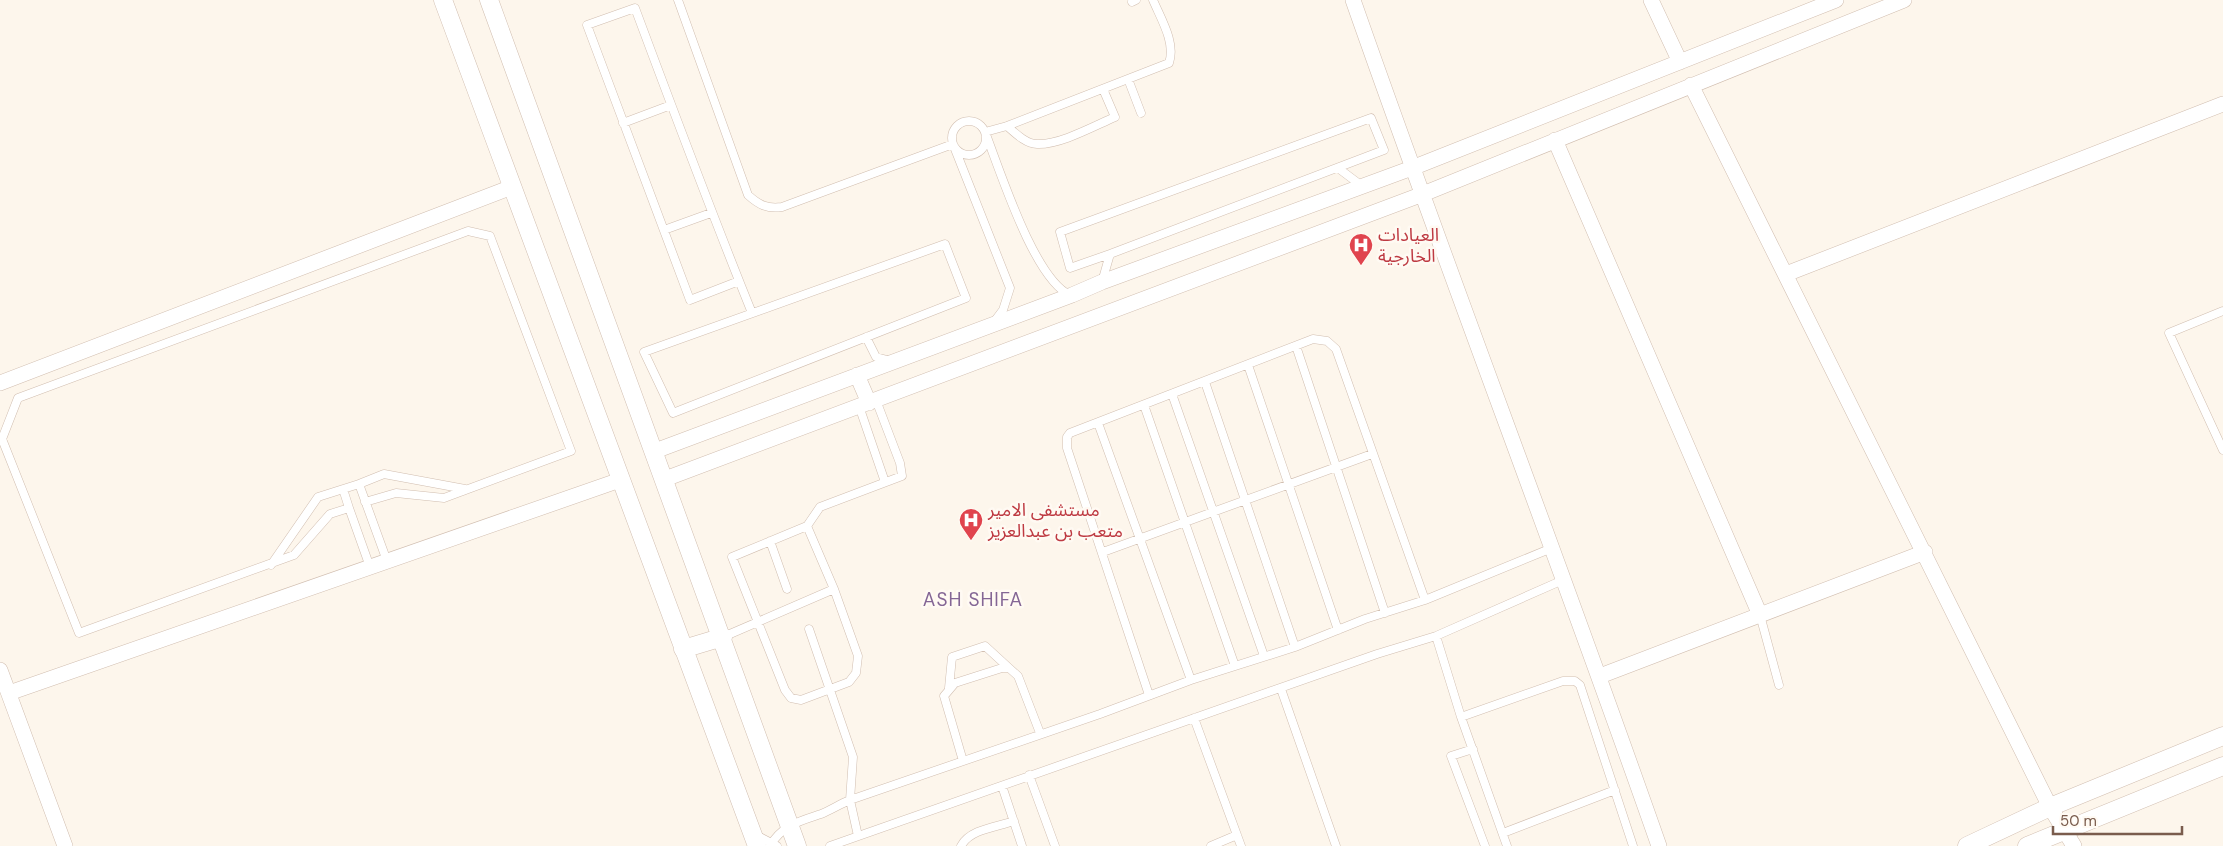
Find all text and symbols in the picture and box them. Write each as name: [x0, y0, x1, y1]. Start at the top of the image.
place label: العيادات الخارجية: [1378, 223, 1439, 268]
hospital icon: العيادات الخارجية: [1348, 232, 1374, 266]
place label: مستشفى الامير متعب بن عبدالعزيز: [987, 498, 1123, 543]
hospital icon: مستشفى الامير متعب بن عبدالعزيز: [958, 507, 984, 541]
district label: ASH SHIFA: [923, 587, 1023, 612]
scale bar: [2053, 804, 2182, 836]
text: 50 m: [2060, 811, 2097, 831]

